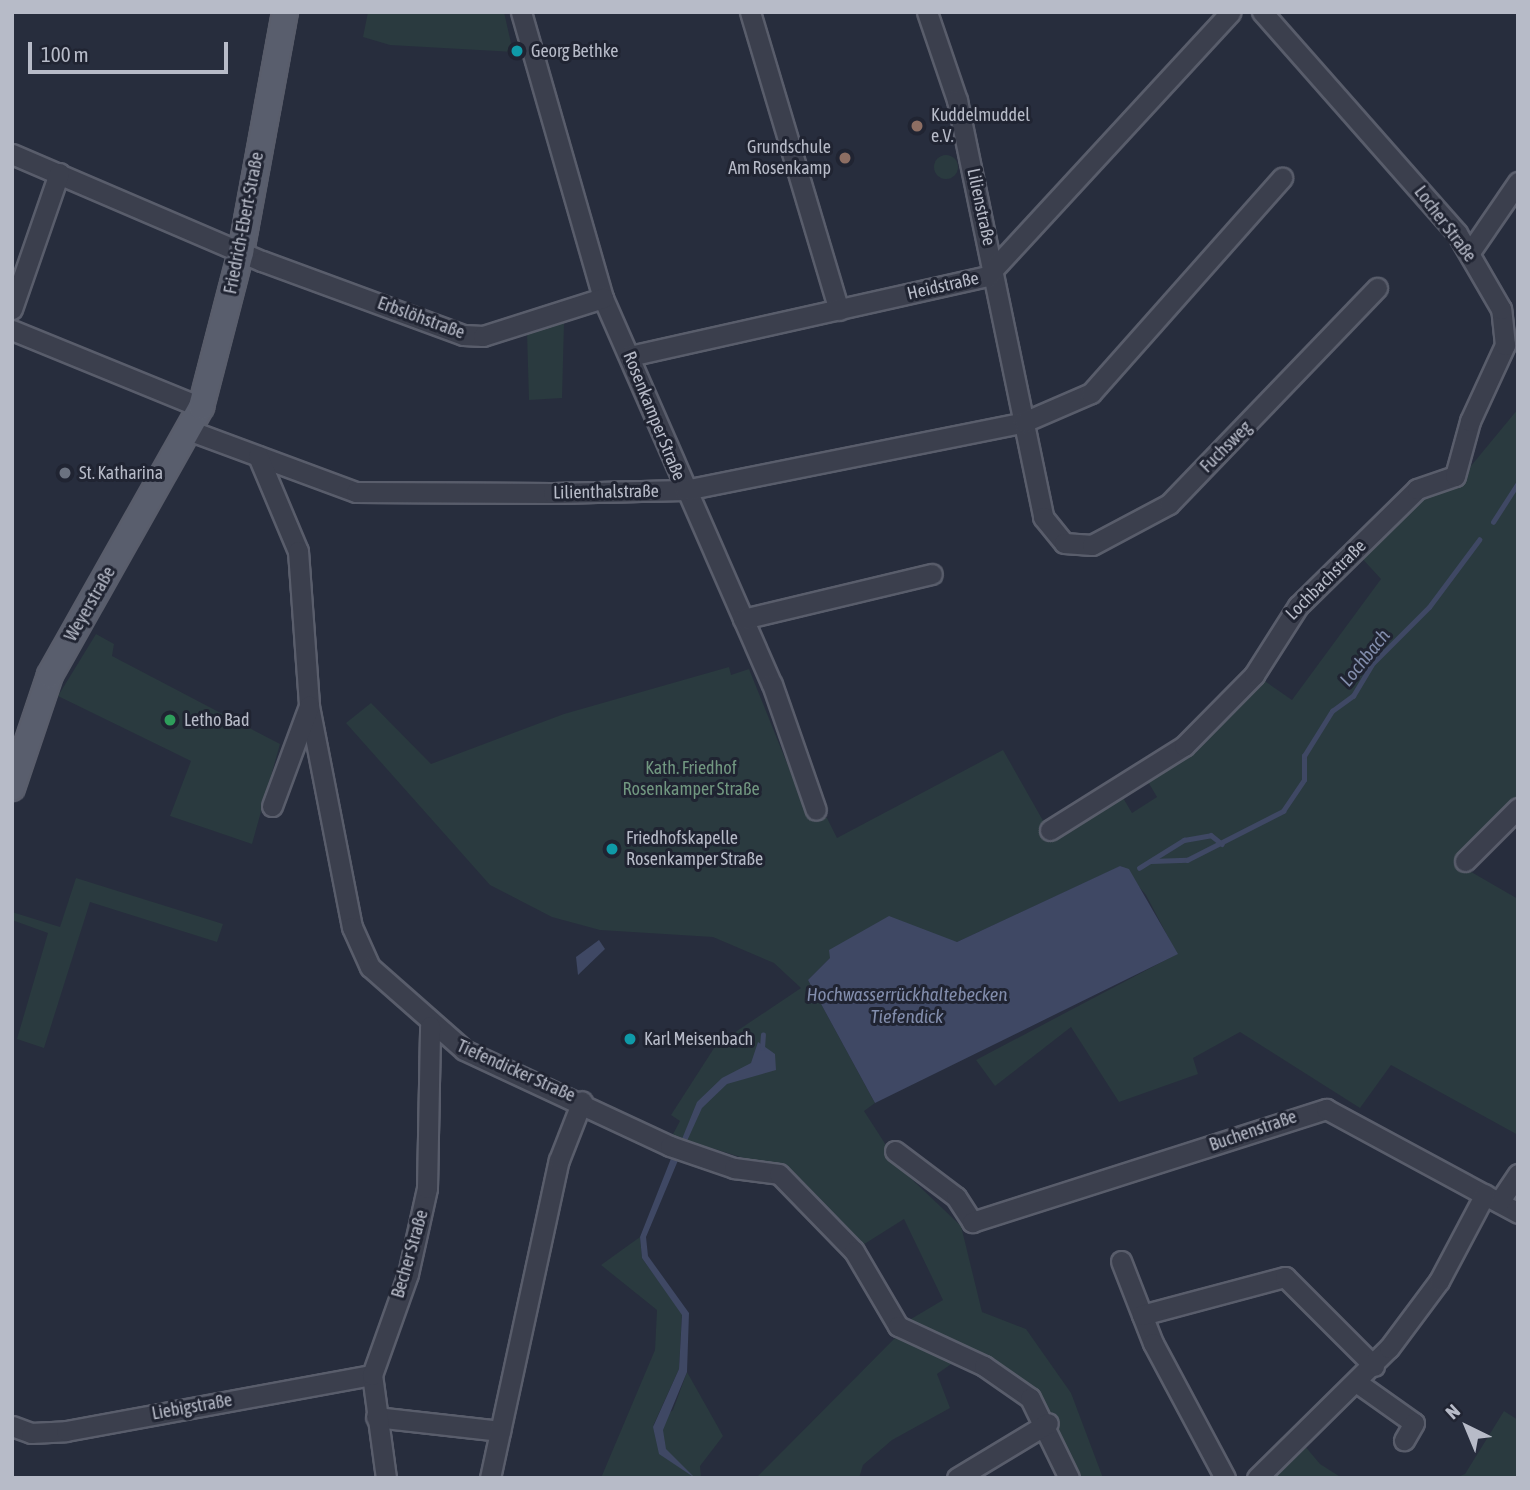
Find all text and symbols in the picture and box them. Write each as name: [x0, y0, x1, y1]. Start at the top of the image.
scale bar: [32, 28, 231, 72]
place label: Georg Bethke: [531, 40, 618, 62]
text: 100 m: [41, 42, 89, 66]
marker: Georg Bethke: [509, 43, 525, 59]
place label: Kuddelmuddel e.V.: [931, 105, 1030, 148]
marker: Kuddelmuddel e.V.: [909, 118, 925, 134]
place label: Grundschule Am Rosenkamp: [728, 137, 831, 180]
street label: Friedrich-Ebert-Straße: [220, 150, 268, 296]
marker: Grundschule Am Rosenkamp: [837, 150, 853, 166]
street label: Lilienstraße: [962, 166, 1000, 248]
street label: Locher Straße: [1409, 182, 1481, 266]
street label: Heidstraße: [905, 267, 981, 305]
street label: Erbslöhstraße: [374, 292, 468, 344]
street label: Rosenkamper Straße: [618, 348, 690, 484]
street label: Fuchsweg: [1196, 417, 1256, 477]
place label: St. Katharina: [79, 462, 163, 484]
marker: St. Katharina: [57, 465, 73, 481]
street label: Lilienthalstraße: [553, 480, 659, 504]
street label: Lochbachstraße: [1281, 535, 1371, 625]
street label: Weyerstraße: [60, 563, 120, 645]
water label: Lochbach: [1335, 625, 1395, 691]
place label: Letho Bad: [184, 709, 249, 731]
marker: Letho Bad: [162, 712, 178, 728]
park label: Kath. Friedhof Rosenkamper Straße: [622, 758, 760, 800]
place label: Friedhofskapelle Rosenkamper Straße: [626, 828, 763, 870]
marker: Friedhofskapelle Rosenkamper Straße: [604, 841, 620, 857]
water label: Hochwasserrückhaltebecken Tiefendick: [806, 984, 1008, 1028]
place label: Karl Meisenbach: [644, 1028, 753, 1050]
marker: Karl Meisenbach: [622, 1031, 638, 1047]
street label: Tiefendicker Straße: [453, 1035, 579, 1107]
street label: Buchenstraße: [1206, 1106, 1300, 1156]
street label: Becher Straße: [387, 1207, 433, 1301]
street label: Liebigstraße: [150, 1389, 234, 1425]
north arrow: [1432, 1392, 1502, 1462]
text: N: [1441, 1400, 1464, 1424]

